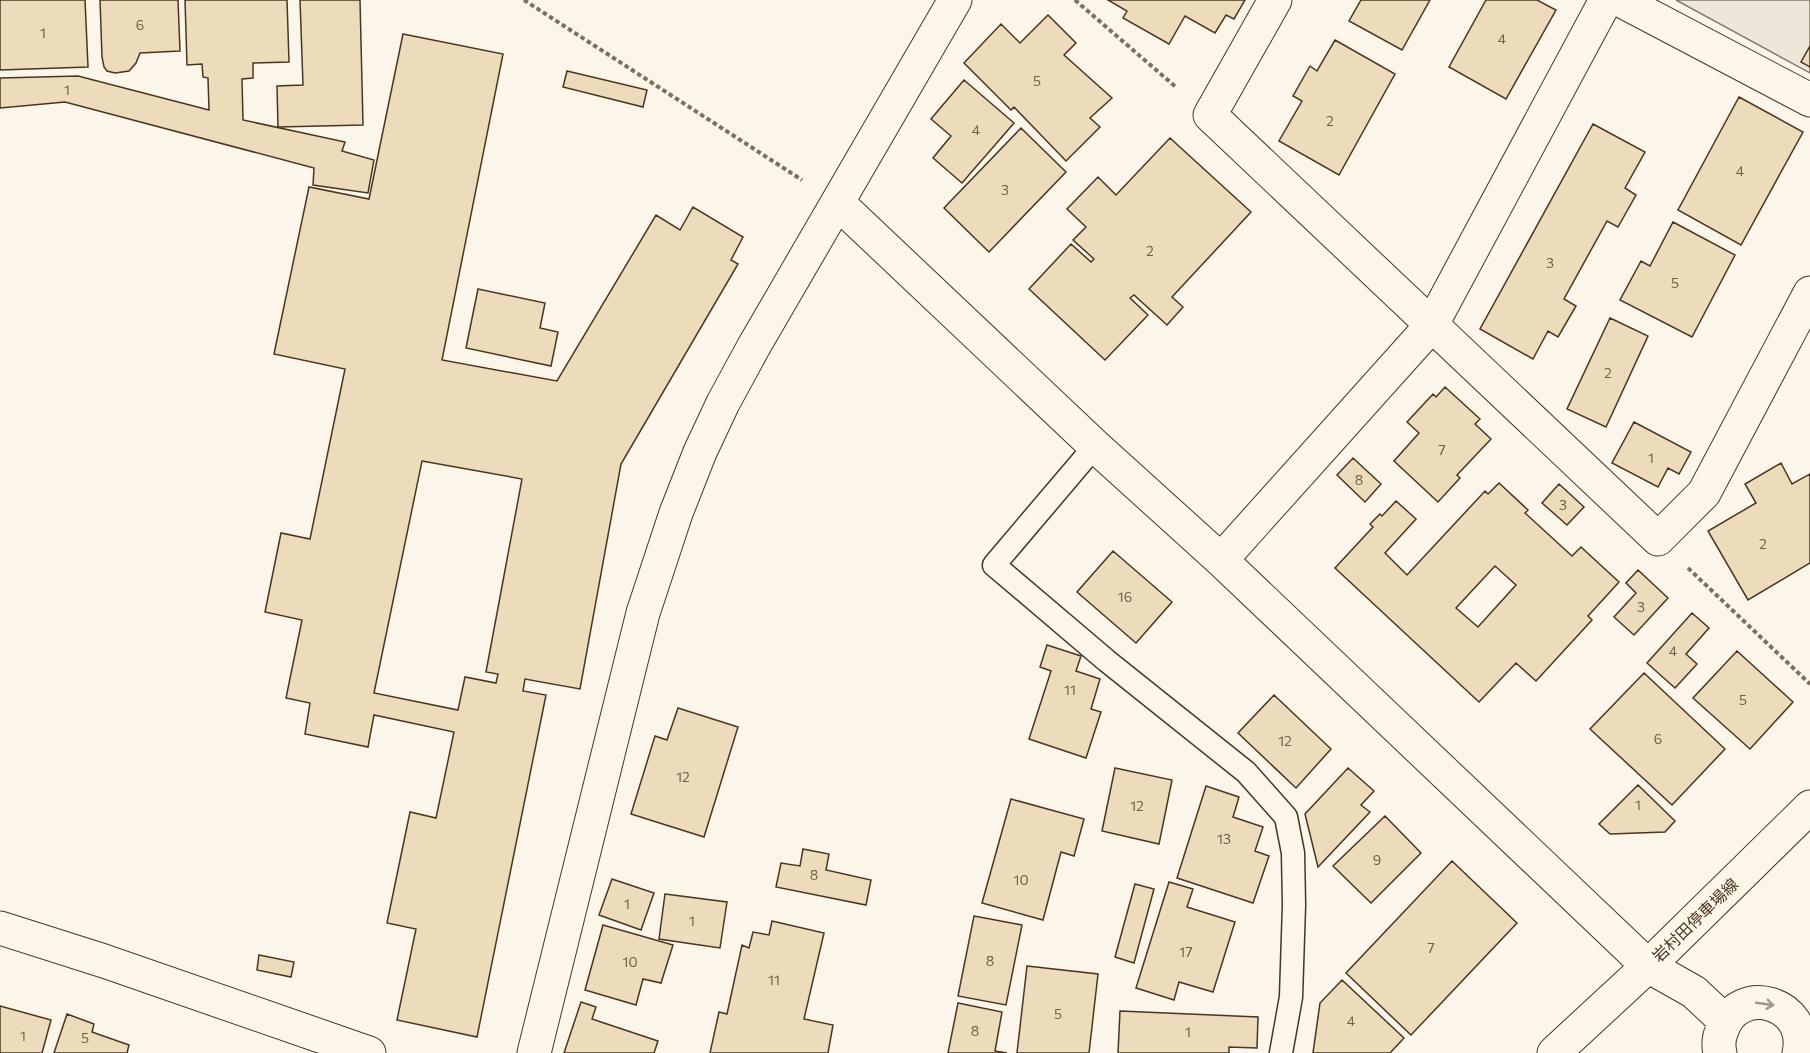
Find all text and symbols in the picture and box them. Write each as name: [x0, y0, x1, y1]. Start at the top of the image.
house number: 6: [136, 16, 144, 33]
house number: 1: [40, 24, 46, 41]
house number: 4: [1498, 30, 1507, 47]
house number: 5: [1033, 72, 1041, 89]
house number: 1: [64, 81, 70, 98]
house number: 2: [1326, 112, 1334, 129]
house number: 4: [972, 121, 981, 138]
house number: 4: [1736, 162, 1745, 179]
house number: 3: [1001, 181, 1009, 198]
house number: 2: [1146, 242, 1154, 259]
house number: 3: [1546, 254, 1554, 271]
house number: 5: [1671, 274, 1679, 291]
house number: 2: [1604, 364, 1612, 381]
house number: 7: [1438, 441, 1446, 458]
house number: 1: [1648, 449, 1654, 466]
house number: 8: [1355, 471, 1363, 488]
house number: 3: [1559, 496, 1567, 513]
house number: 2: [1759, 535, 1767, 552]
house number: 16: [1118, 588, 1132, 605]
house number: 3: [1637, 598, 1645, 615]
house number: 4: [1669, 642, 1678, 659]
house number: 11: [1064, 681, 1076, 698]
house number: 5: [1739, 691, 1747, 708]
house number: 6: [1654, 730, 1662, 747]
house number: 12: [1278, 732, 1292, 749]
house number: 12: [676, 768, 690, 785]
house number: 1: [1635, 796, 1641, 813]
house number: 12: [1130, 797, 1144, 814]
house number: 13: [1217, 830, 1231, 847]
house number: 9: [1373, 851, 1381, 868]
house number: 8: [810, 866, 818, 883]
house number: 10: [1013, 871, 1029, 888]
street label: 岩村田停車場線: [1648, 874, 1742, 965]
house number: 1: [624, 895, 630, 912]
house number: 1: [689, 912, 695, 929]
house number: 7: [1427, 939, 1435, 956]
house number: 17: [1179, 943, 1193, 960]
house number: 8: [986, 952, 994, 969]
house number: 10: [622, 953, 638, 970]
house number: 11: [768, 971, 780, 988]
one-way arrow: [1755, 999, 1774, 1010]
house number: 5: [1054, 1005, 1062, 1022]
house number: 4: [1347, 1012, 1356, 1029]
house number: 8: [971, 1022, 979, 1039]
house number: 1: [1185, 1023, 1191, 1040]
house number: 1: [20, 1027, 26, 1044]
house number: 5: [81, 1029, 89, 1046]

